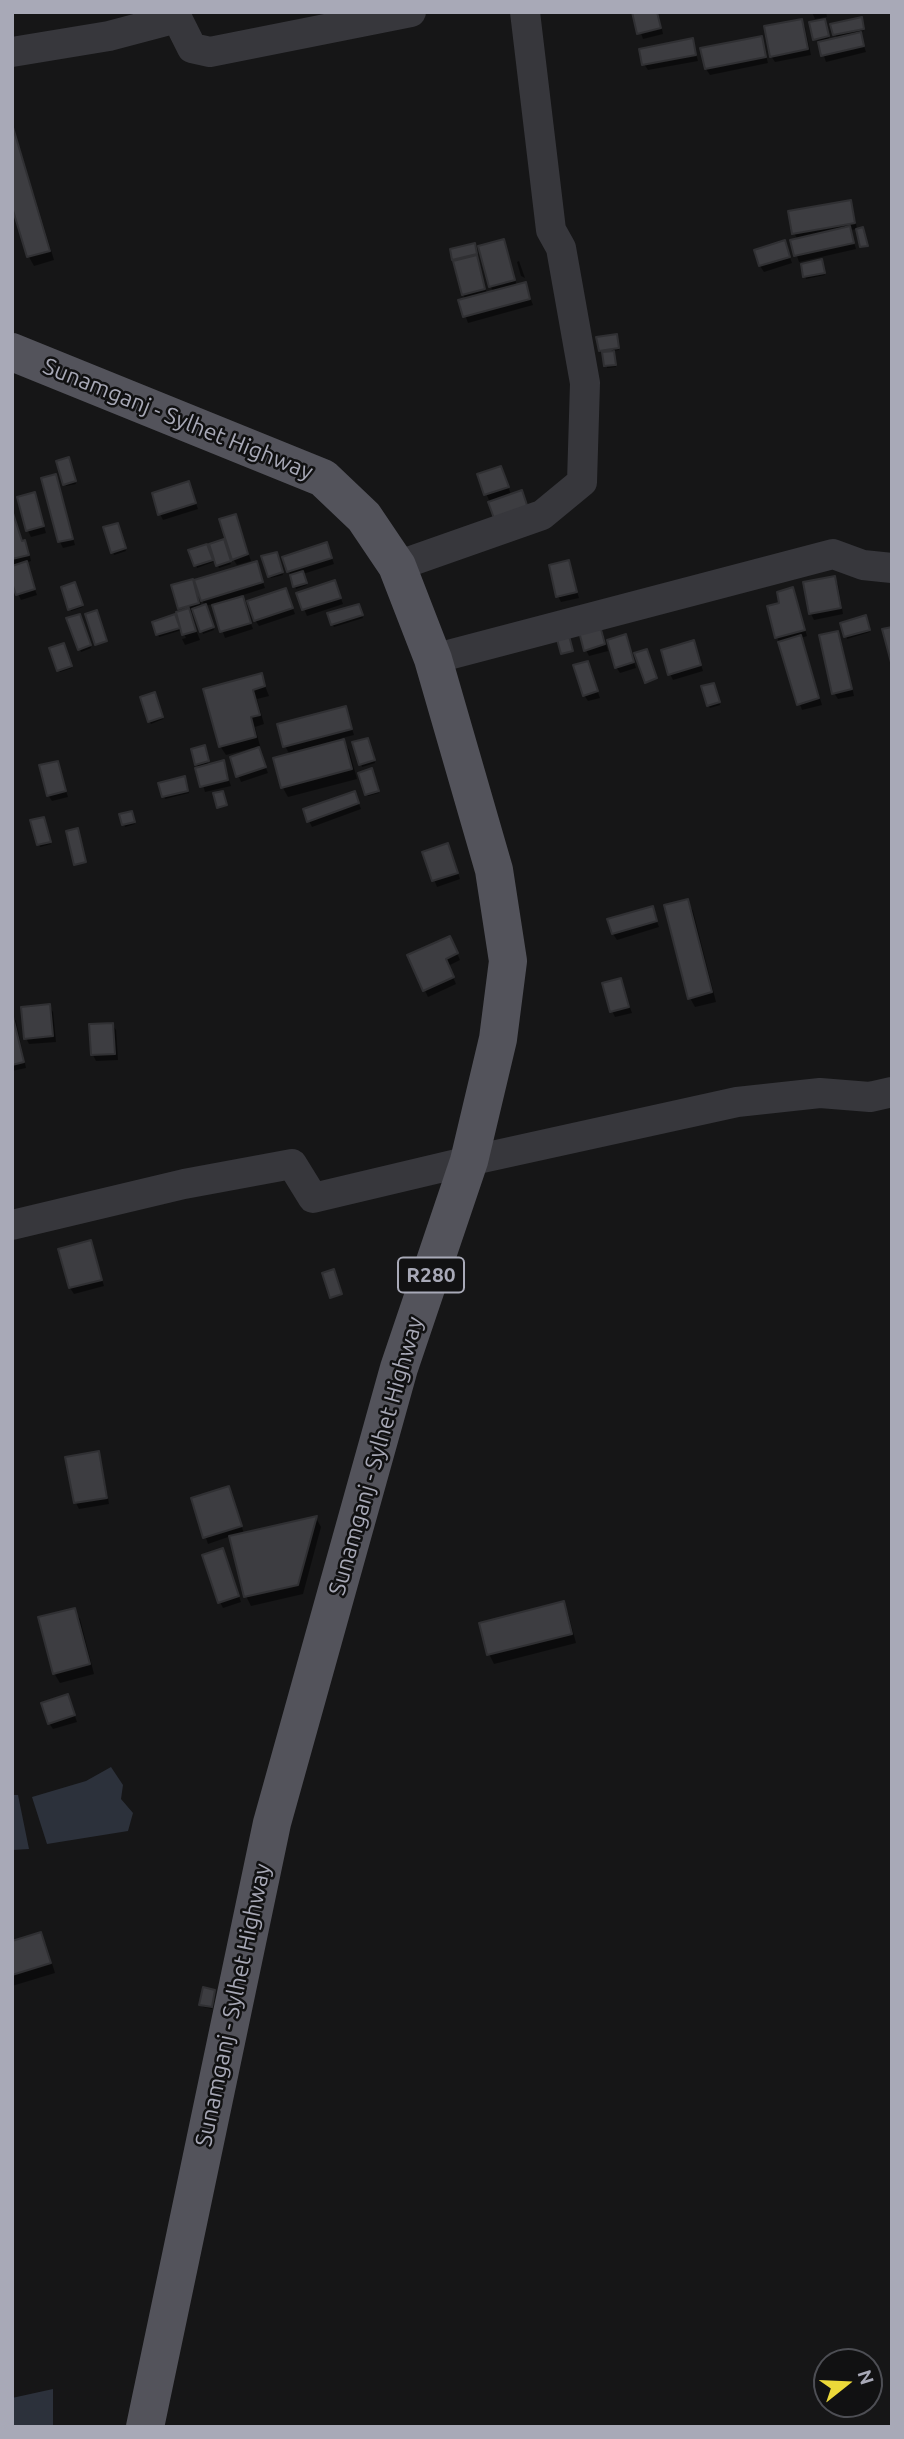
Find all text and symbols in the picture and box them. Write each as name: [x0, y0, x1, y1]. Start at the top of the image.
street label: Sunamganj - Sylhet Highway: [39, 352, 317, 486]
road number: R280: [398, 1258, 464, 1292]
street label: Sunamganj - Sylhet Highway: [323, 1313, 429, 1599]
street label: Sunamganj - Sylhet Highway: [189, 1861, 277, 2149]
north arrow: [813, 2348, 883, 2418]
text: N: [853, 2367, 879, 2387]

